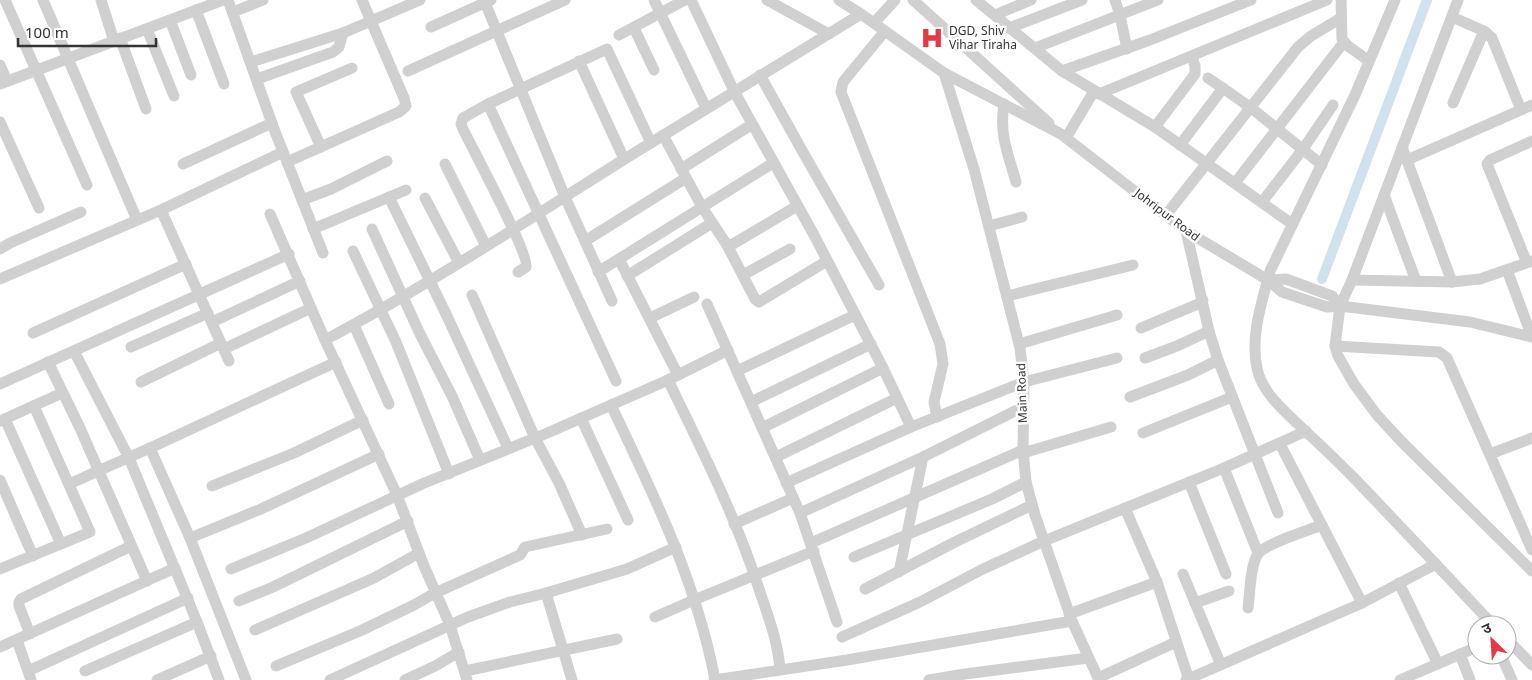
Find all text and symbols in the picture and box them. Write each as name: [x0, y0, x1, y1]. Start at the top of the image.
scale bar: [18, 15, 155, 47]
text: 100 m: [25, 22, 69, 42]
place label: DGD, Shiv Vihar Tiraha: [949, 22, 1017, 53]
hospital icon: DGD, Shiv Vihar Tiraha: [919, 25, 945, 51]
street label: Johripur Road: [1130, 184, 1203, 245]
street label: Main Road: [1012, 363, 1031, 423]
north arrow: [1467, 615, 1517, 665]
text: उ: [1479, 617, 1495, 638]

